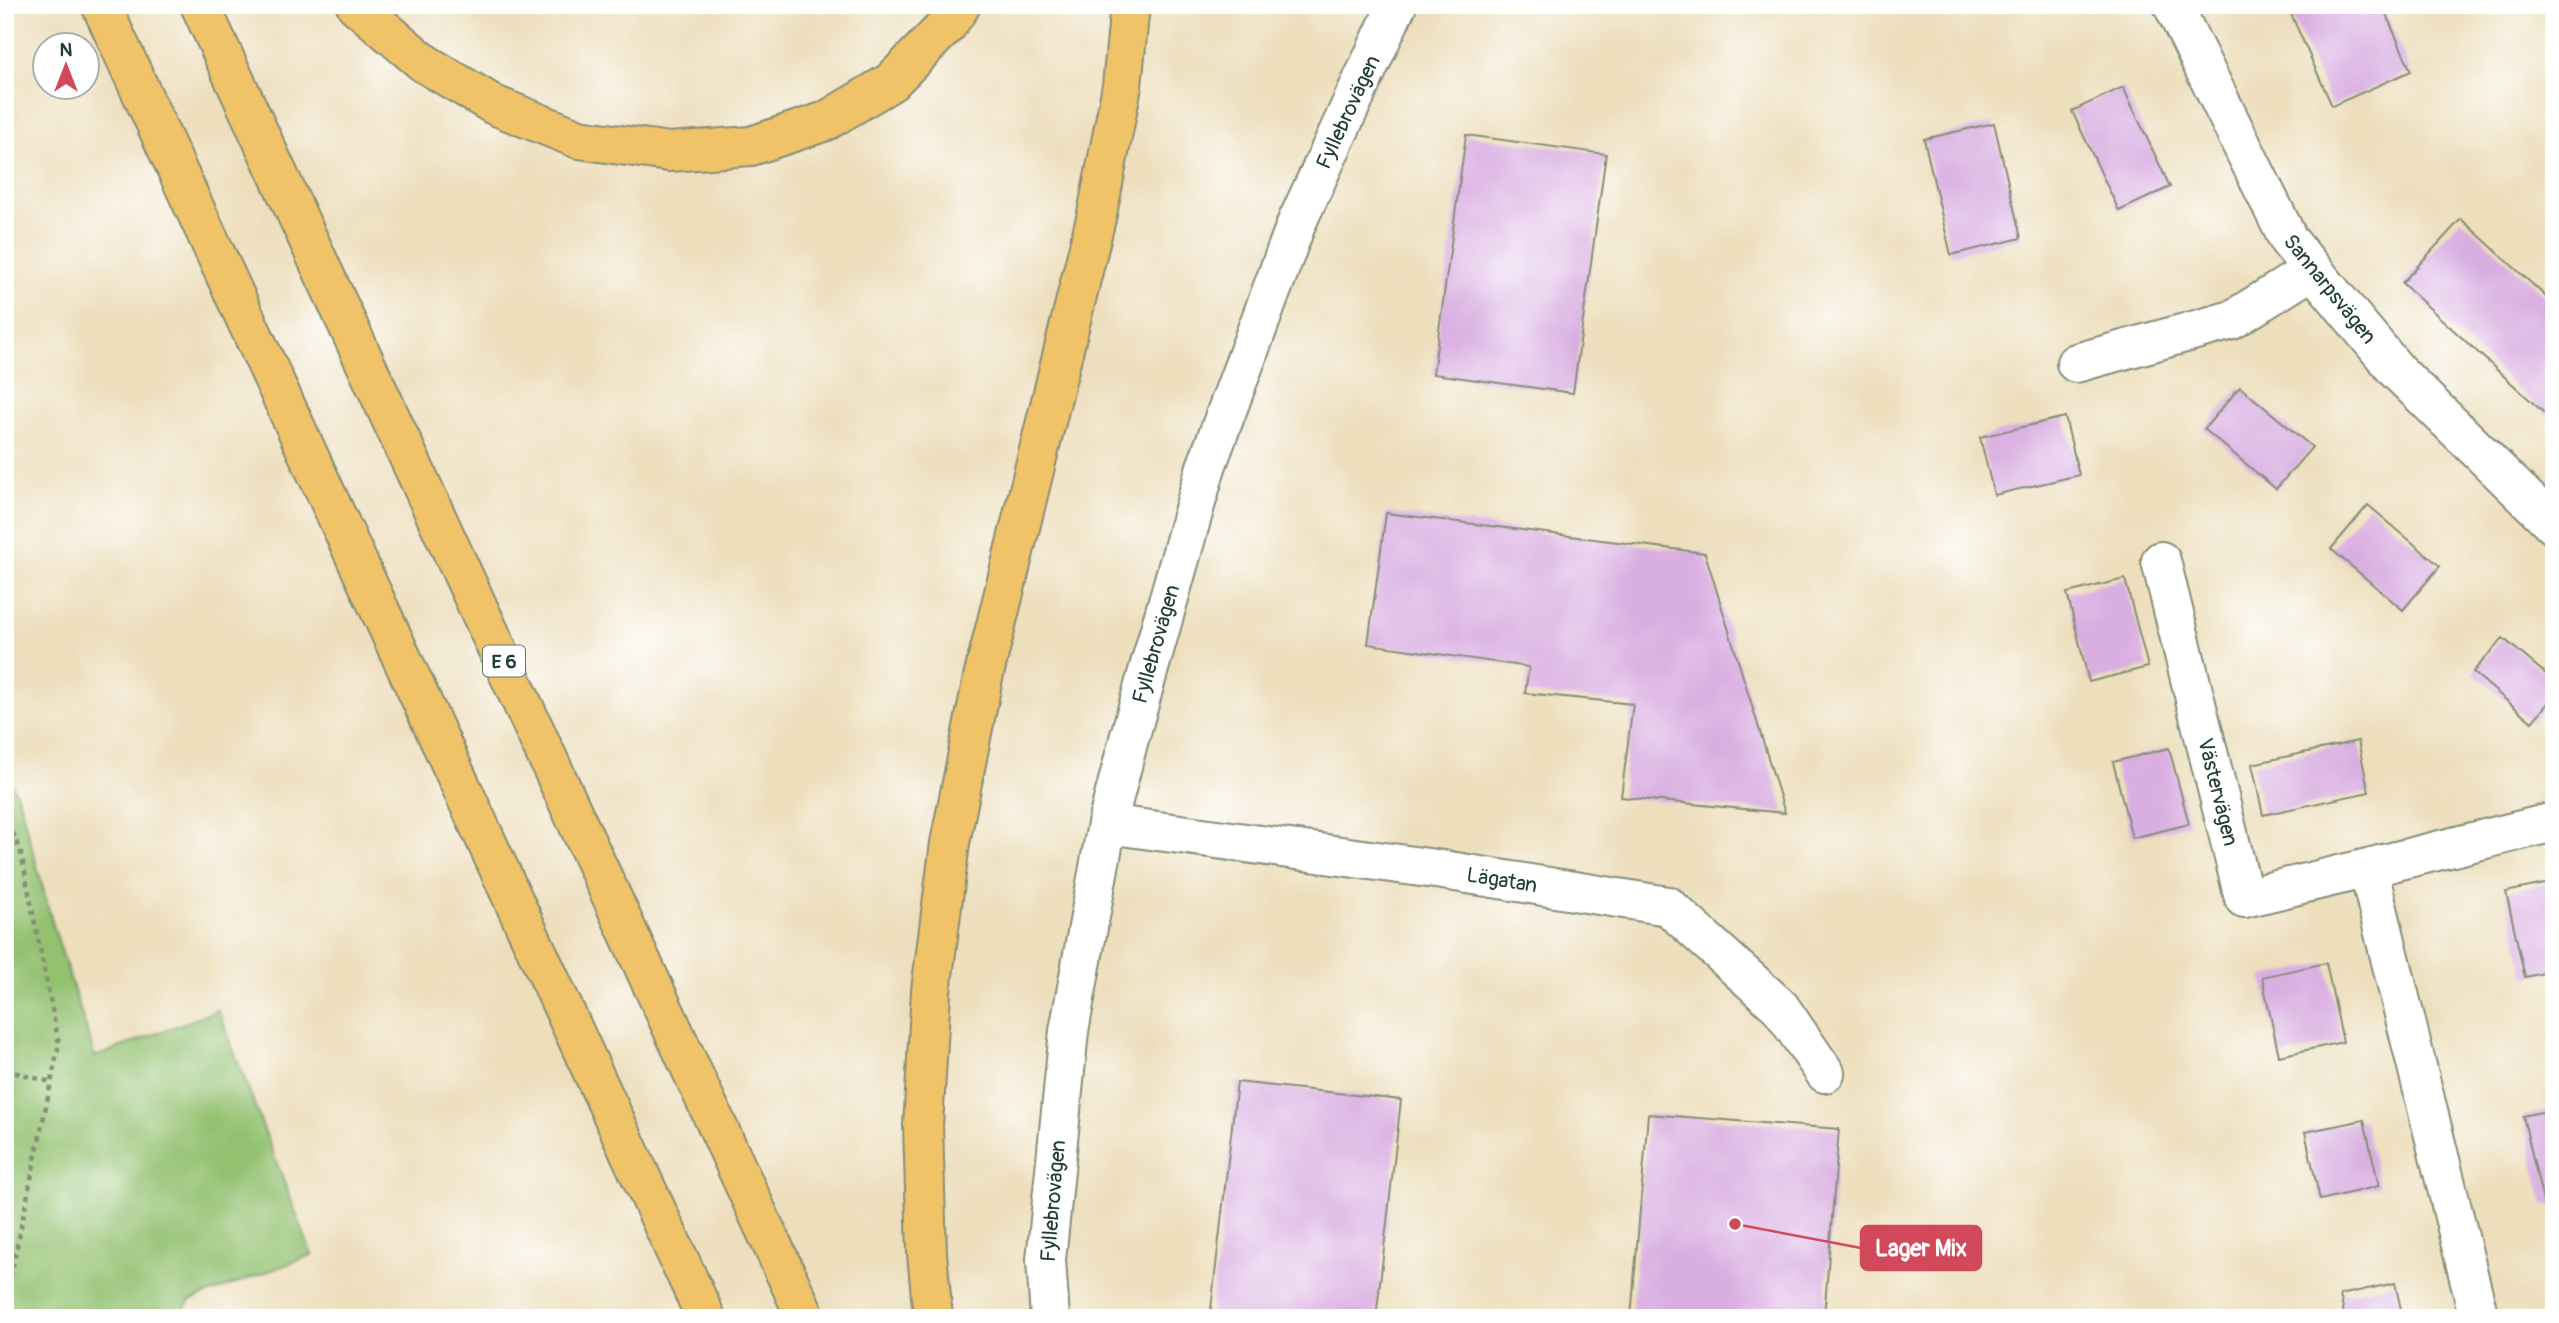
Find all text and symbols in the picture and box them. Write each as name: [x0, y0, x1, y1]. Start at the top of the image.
north arrow: [32, 32, 102, 102]
text: N: [60, 38, 73, 62]
street label: Fyllebrovägen: [1310, 51, 1387, 173]
street label: Sannarpsvägen: [2277, 229, 2382, 350]
street label: Fyllebrovägen: [1127, 582, 1186, 707]
road number: E 6: [483, 646, 525, 676]
street label: Västervägen: [2191, 735, 2244, 849]
street label: Lägatan: [1465, 862, 1539, 899]
street label: Fyllebrovägen: [1035, 1139, 1072, 1263]
callout: Lager Mix: [1861, 1226, 1981, 1270]
text: Lager Mix: [1875, 1234, 1967, 1263]

